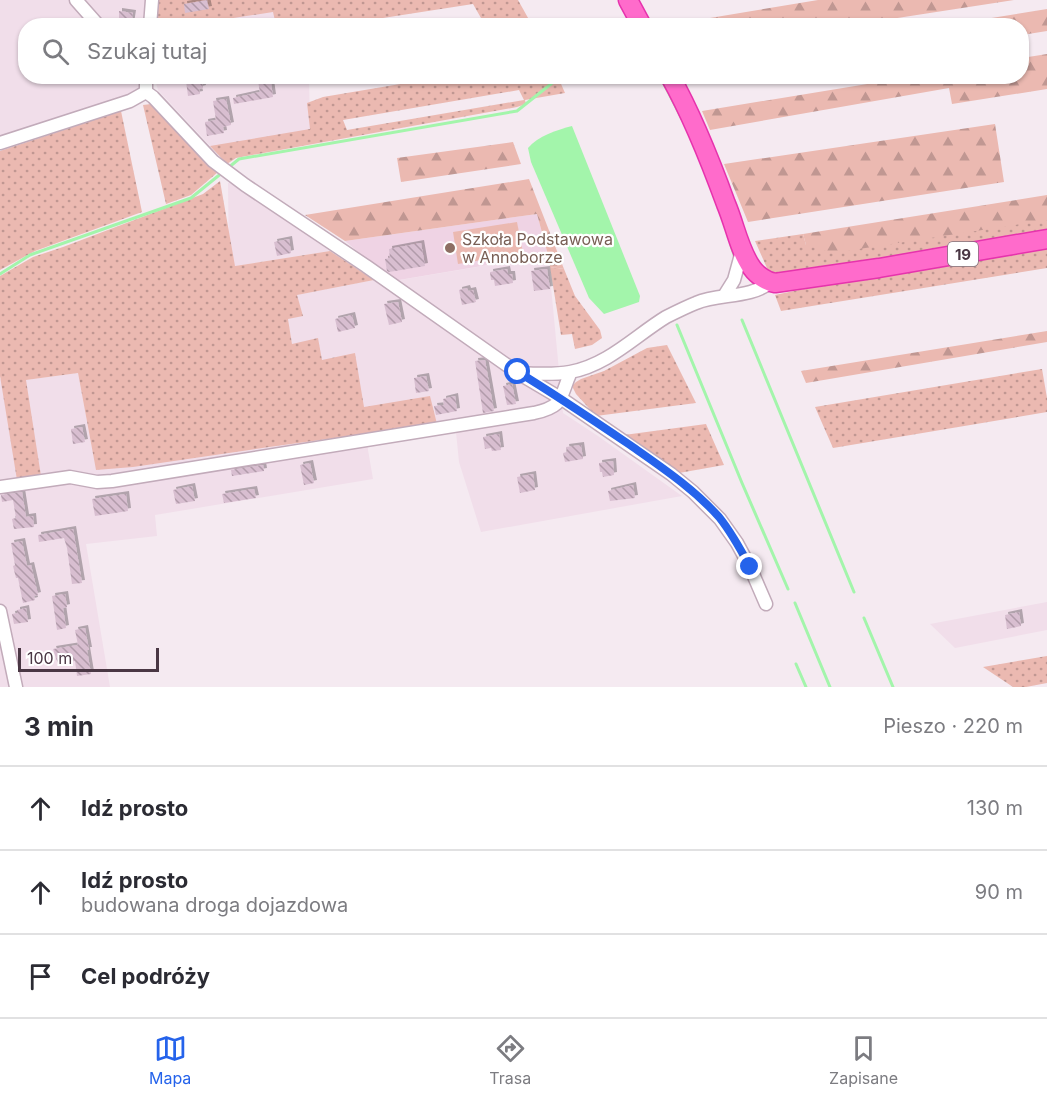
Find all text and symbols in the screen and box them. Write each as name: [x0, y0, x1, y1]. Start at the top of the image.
search box: [18, 18, 1029, 84]
icon: search: [39, 35, 72, 68]
text: Szukaj tutaj: [87, 38, 207, 64]
place label: Szkoła Podstawowa w Annoborze: [462, 229, 613, 267]
marker: Szkoła Podstawowa w Annoborze: [443, 241, 457, 255]
road number: 19: [948, 242, 978, 266]
route start: [504, 358, 530, 384]
route end: [736, 553, 762, 579]
scale bar: [18, 645, 159, 672]
text: 100 m: [27, 648, 72, 668]
text: 3 min: [24, 711, 94, 742]
text: Pieszo · 220 m: [883, 714, 1023, 738]
icon: ahead: [24, 792, 57, 825]
text: Idź prosto: [81, 795, 188, 821]
text: 130 m: [967, 796, 1023, 820]
text: Idź prosto: [81, 867, 188, 893]
icon: ahead: [24, 876, 57, 909]
text: 90 m: [975, 880, 1023, 904]
text: budowana droga dojazdowa: [81, 893, 348, 917]
icon: arrive: [24, 960, 57, 993]
text: Cel podróży: [81, 963, 210, 989]
tab: Mapa: [149, 1032, 191, 1088]
tab: Trasa: [489, 1032, 531, 1088]
tab: Zapisane: [829, 1032, 898, 1088]

